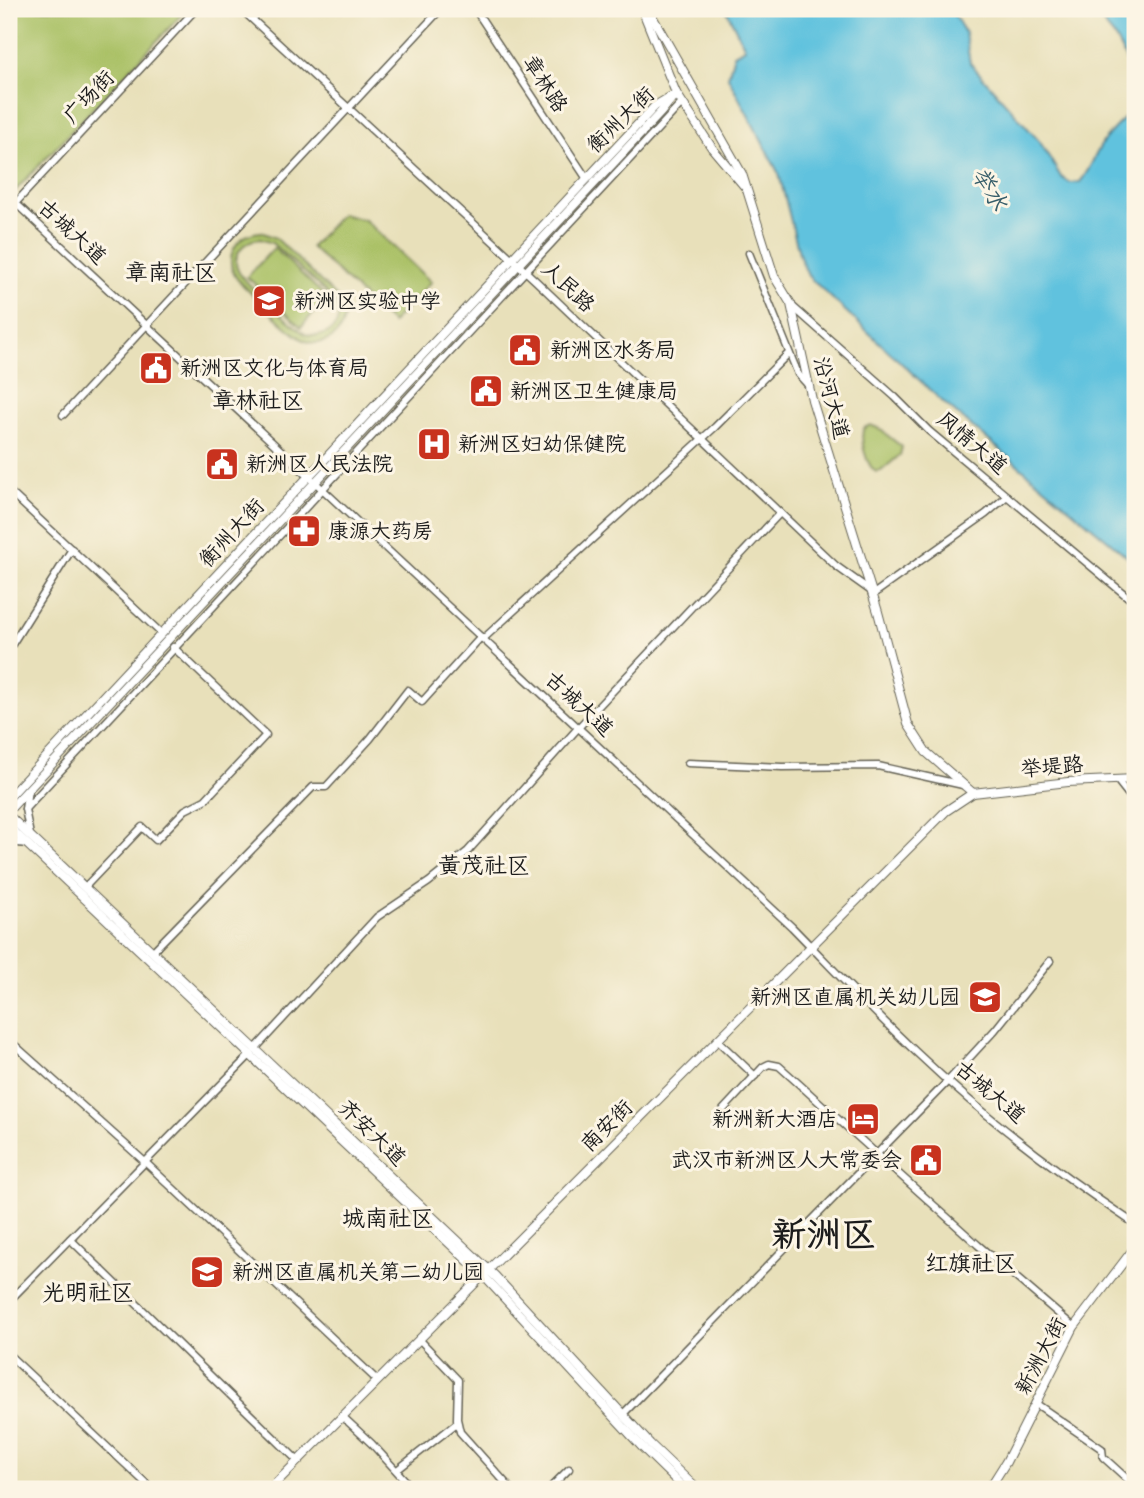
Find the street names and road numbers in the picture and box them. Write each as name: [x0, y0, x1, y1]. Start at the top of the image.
street label: 章林路: [516, 50, 574, 118]
street label: 广场街: [57, 64, 121, 130]
street label: 衡州大街: [581, 80, 661, 160]
street label: 古城大道: [31, 193, 113, 271]
street label: 人民路: [535, 255, 601, 319]
street label: 沿河大道: [806, 354, 856, 442]
street label: 风情大道: [931, 405, 1013, 481]
street label: 衡州大街: [193, 492, 271, 574]
street label: 古城大道: [538, 665, 620, 743]
street label: 举堤路: [1019, 750, 1085, 784]
street label: 古城大道: [949, 1054, 1031, 1130]
street label: 齐安大道: [332, 1093, 412, 1173]
street label: 南安街: [574, 1093, 640, 1159]
street label: 新洲大街: [1008, 1312, 1074, 1400]

